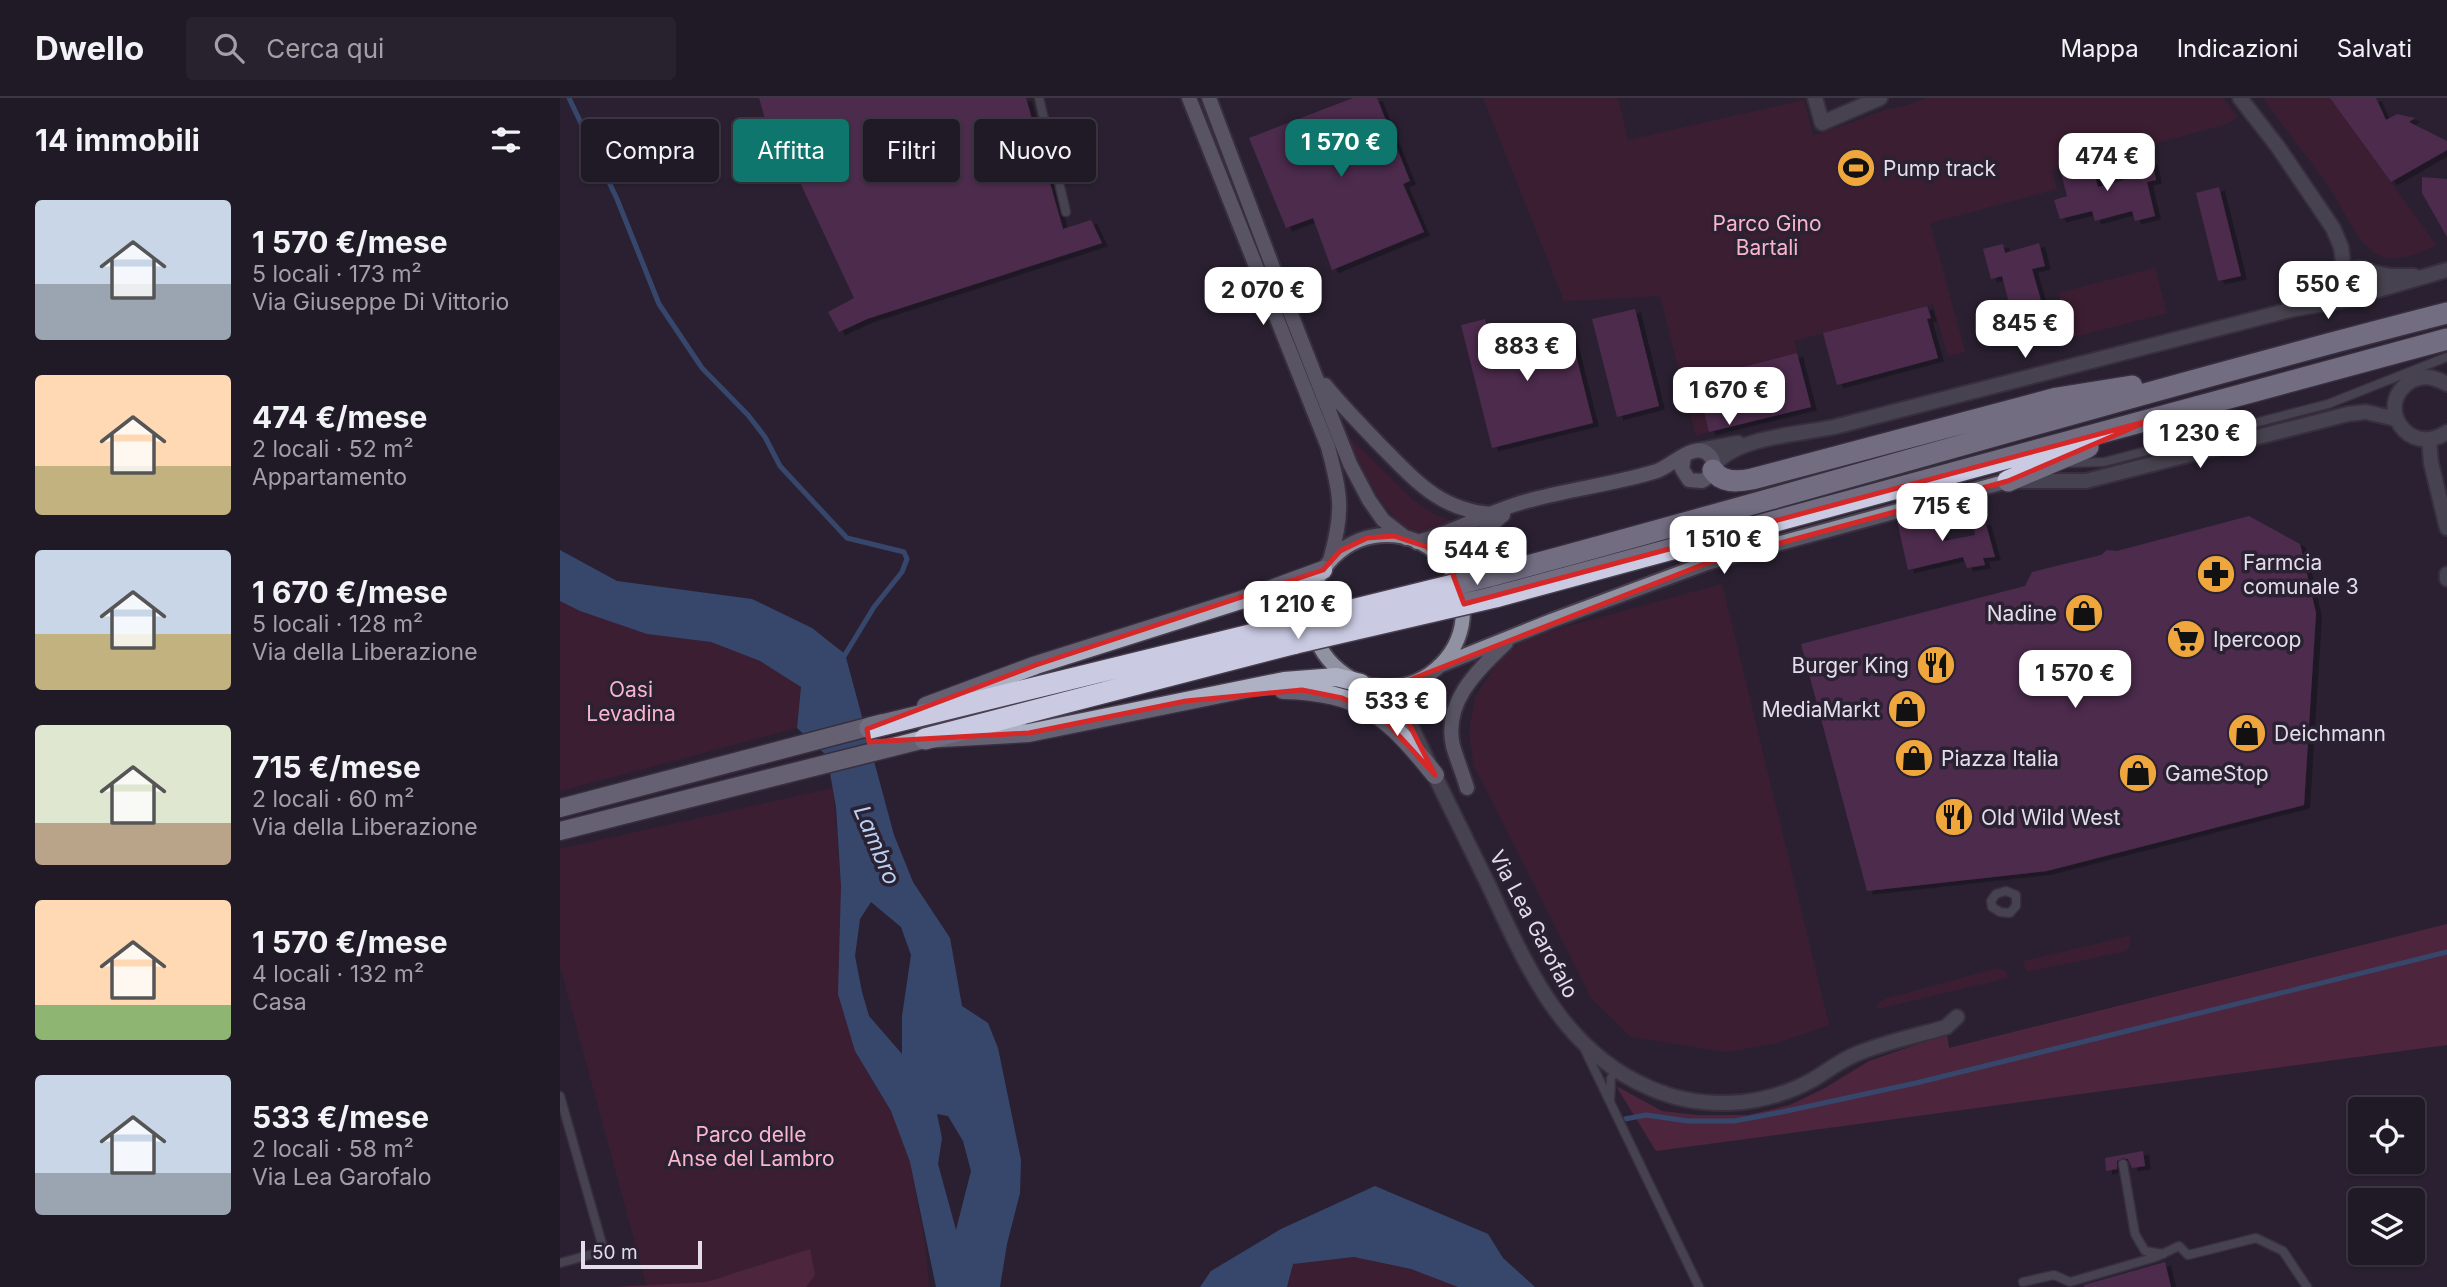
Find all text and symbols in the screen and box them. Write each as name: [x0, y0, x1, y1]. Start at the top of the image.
search box: [186, 17, 676, 80]
text: Dwello: [35, 28, 144, 68]
icon: search: [210, 29, 248, 67]
text: Cerca qui: [266, 33, 384, 64]
text: Mappa: [2060, 34, 2139, 63]
text: Indicazioni: [2177, 34, 2299, 63]
text: Salvati: [2337, 34, 2412, 63]
chip: Compra: [581, 119, 719, 182]
chip: Affitta: [733, 119, 849, 182]
chip: Filtri: [863, 119, 960, 182]
chip: Nuovo: [974, 119, 1096, 182]
pin: 1 570 €: [1276, 120, 1406, 179]
icon: filters: [487, 121, 525, 159]
text: 14 immobili: [35, 122, 200, 158]
text: 1 570 €: [1301, 128, 1381, 156]
pin: 474 €: [2058, 134, 2156, 193]
text: 474 €: [2075, 142, 2139, 170]
sports icon: Pump track: [1835, 147, 1877, 189]
place label: Pump track: [1883, 156, 1997, 181]
park label: Parco Gino Bartali: [1712, 211, 1822, 260]
text: 1 570 €/mese: [252, 224, 448, 260]
icon: home: [91, 228, 175, 312]
text: 5 locali · 173 m²: [252, 260, 422, 288]
pin: 550 €: [2279, 262, 2377, 321]
pin: 2 070 €: [1198, 268, 1328, 327]
text: 550 €: [2295, 270, 2361, 298]
text: 2 070 €: [1221, 276, 1305, 304]
text: Via Giuseppe Di Vittorio: [252, 288, 509, 316]
pin: 845 €: [1976, 300, 2074, 360]
text: 845 €: [1992, 309, 2058, 337]
pin: 883 €: [1478, 324, 1576, 383]
text: 883 €: [1494, 332, 1560, 360]
pin: 1 670 €: [1664, 368, 1794, 427]
text: 1 670 €: [1689, 376, 1769, 404]
text: 474 €/mese: [252, 399, 428, 435]
icon: home: [91, 403, 175, 487]
pin: 1 230 €: [2135, 410, 2265, 470]
text: 1 230 €: [2159, 419, 2241, 447]
text: 2 locali · 52 m²: [252, 435, 414, 463]
text: Appartamento: [252, 463, 407, 491]
pin: 715 €: [1893, 484, 1991, 543]
text: 715 €: [1912, 492, 1972, 520]
pin: 1 510 €: [1659, 517, 1789, 576]
text: 1 510 €: [1686, 525, 1762, 553]
pin: 544 €: [1428, 528, 1526, 587]
text: 544 €: [1443, 536, 1511, 564]
place label: Farmcia comunale 3: [2243, 550, 2359, 599]
pharmacy icon: Farmcia comunale 3: [2195, 553, 2237, 595]
text: 1 670 €/mese: [252, 574, 448, 610]
icon: home: [91, 578, 175, 662]
pin: 1 210 €: [1233, 582, 1363, 641]
text: 1 210 €: [1260, 590, 1336, 618]
shop icon: Nadine: [2063, 592, 2105, 634]
place label: Nadine: [1987, 601, 2057, 626]
text: 5 locali · 128 m²: [252, 610, 423, 638]
supermarket icon: Ipercoop: [2165, 618, 2207, 660]
place label: Ipercoop: [2213, 627, 2301, 652]
text: Via della Liberazione: [252, 638, 478, 666]
restaurant icon: Burger King: [1915, 644, 1957, 686]
pin: 1 570 €: [2010, 650, 2140, 710]
place label: Burger King: [1792, 653, 1909, 678]
text: 1 570 €: [2035, 659, 2115, 687]
park label: Oasi Levadina: [586, 677, 676, 726]
pin: 533 €: [1348, 678, 1446, 738]
text: 533 €: [1364, 687, 1430, 715]
shop icon: MediaMarkt: [1886, 688, 1928, 730]
place label: MediaMarkt: [1762, 697, 1880, 722]
shop icon: Deichmann: [2226, 712, 2268, 754]
place label: Deichmann: [2274, 721, 2386, 746]
shop icon: Piazza Italia: [1893, 737, 1935, 779]
place label: Piazza Italia: [1941, 746, 2059, 771]
text: 715 €/mese: [252, 749, 421, 785]
shop icon: GameStop: [2117, 752, 2159, 794]
icon: home: [91, 753, 175, 837]
place label: GameStop: [2165, 761, 2269, 786]
text: 2 locali · 60 m²: [252, 785, 414, 813]
restaurant icon: Old Wild West: [1933, 796, 1975, 838]
water label: Lambro: [848, 801, 906, 889]
place label: Old Wild West: [1981, 805, 2120, 830]
text: Via della Liberazione: [252, 813, 478, 841]
street label: Via Lea Garofalo: [1485, 846, 1583, 1002]
text: 1 570 €/mese: [252, 924, 448, 960]
icon: home: [91, 928, 175, 1012]
text: 4 locali · 132 m²: [252, 960, 424, 988]
text: Casa: [252, 988, 307, 1016]
map controls: [2348, 1097, 2425, 1265]
button: locate: [2348, 1097, 2425, 1174]
text: 533 €/mese: [252, 1099, 429, 1135]
icon: home: [91, 1103, 175, 1187]
park label: Parco delle Anse del Lambro: [667, 1122, 835, 1171]
text: 2 locali · 58 m²: [252, 1135, 414, 1163]
text: Via Lea Garofalo: [252, 1163, 431, 1191]
button: layers: [2348, 1188, 2425, 1265]
scale bar: [581, 1238, 702, 1270]
text: 50 m: [592, 1241, 638, 1264]

